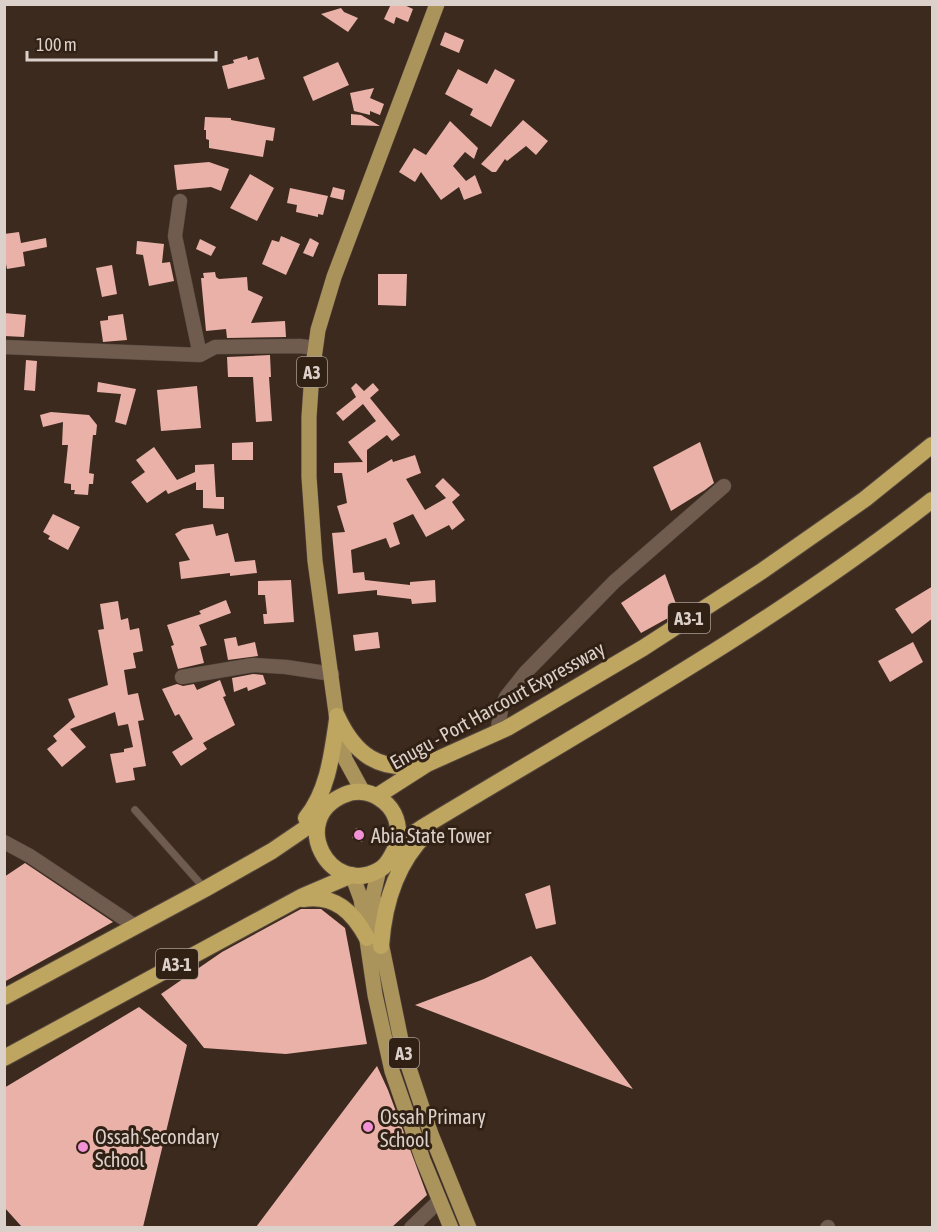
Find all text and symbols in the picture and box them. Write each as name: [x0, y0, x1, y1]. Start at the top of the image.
scale bar: [27, 24, 216, 62]
text: 100 m: [36, 34, 77, 55]
road number: A3: [297, 357, 327, 387]
road number: A3-1: [668, 603, 710, 633]
street label: Enugu - Port Harcourt Expressway: [386, 636, 608, 774]
place label: Abia State Tower: [371, 824, 492, 847]
marker: Abia State Tower: [352, 828, 366, 842]
road number: A3-1: [156, 949, 198, 979]
road number: A3: [389, 1038, 419, 1068]
place label: Ossah Primary School: [380, 1105, 486, 1151]
marker: Ossah Primary School: [361, 1120, 375, 1134]
place label: Ossah Secondary School: [95, 1125, 219, 1171]
marker: Ossah Secondary School: [76, 1140, 90, 1154]

